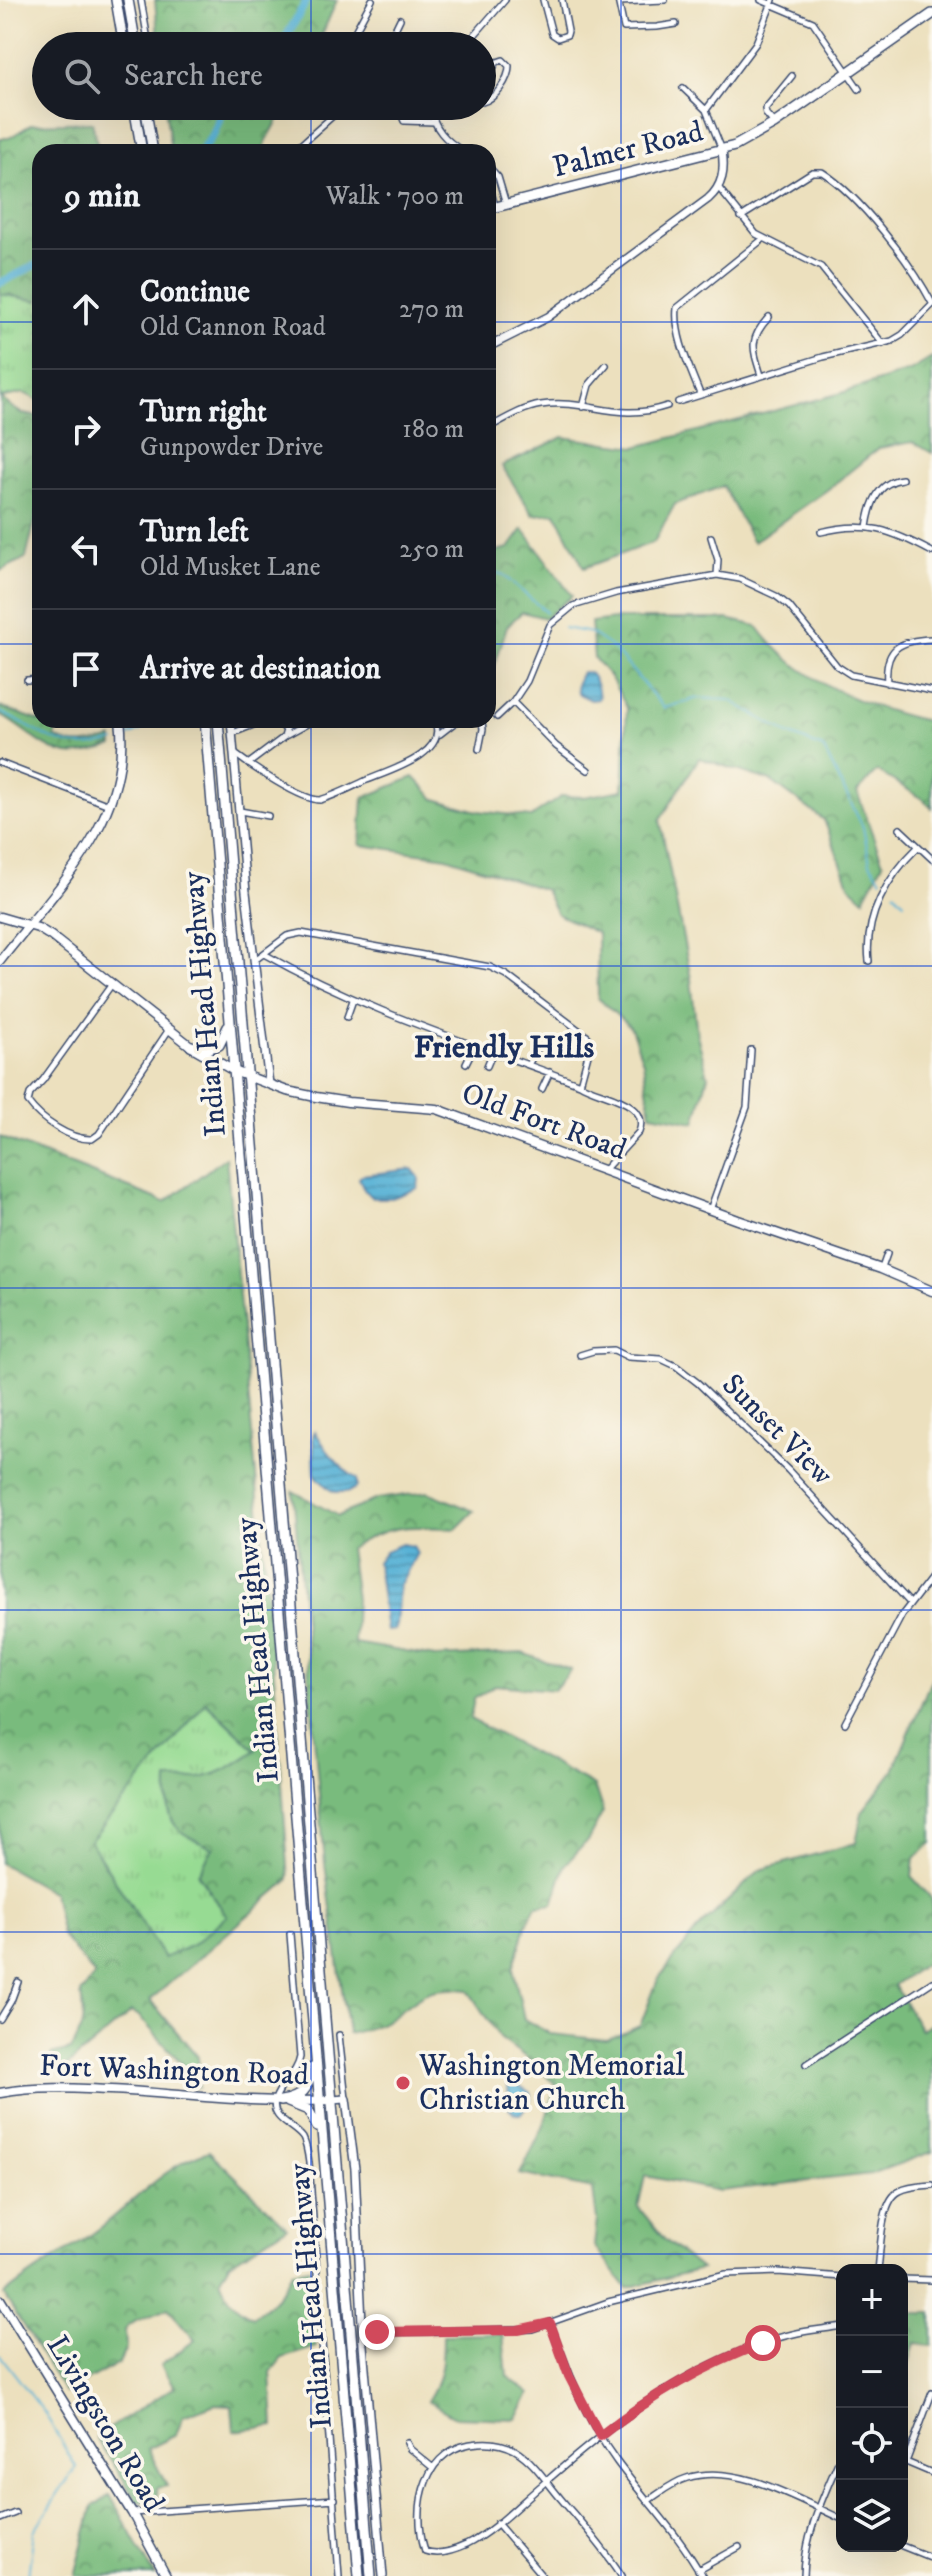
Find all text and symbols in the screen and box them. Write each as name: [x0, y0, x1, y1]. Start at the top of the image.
search box: [32, 32, 496, 120]
icon: search: [60, 54, 104, 98]
text: Search here: [124, 58, 263, 95]
street label: Palmer Road: [549, 113, 707, 187]
text: 9 min: [64, 175, 140, 217]
text: Walk · 700 m: [326, 180, 464, 213]
text: Continue: [140, 274, 250, 311]
icon: ahead: [64, 287, 108, 331]
text: 270 m: [399, 293, 464, 326]
text: Old Cannon Road: [140, 311, 326, 344]
text: Turn right: [140, 394, 267, 431]
icon: right: [64, 407, 108, 451]
text: 180 m: [402, 413, 464, 446]
text: Gunpowder Drive: [140, 431, 323, 464]
text: Turn left: [140, 514, 249, 551]
icon: left: [64, 527, 108, 571]
text: 250 m: [399, 533, 464, 566]
text: Old Musket Lane: [140, 551, 321, 584]
icon: arrive: [64, 647, 108, 691]
text: Arrive at destination: [140, 651, 381, 688]
street label: Indian Head Highway: [175, 869, 235, 1138]
district label: Friendly Hills: [414, 1028, 594, 1068]
street label: Old Fort Road: [457, 1075, 631, 1169]
street label: Sunset View: [714, 1367, 840, 1493]
street label: Indian Head Highway: [228, 1515, 288, 1784]
street label: Fort Washington Road: [39, 2048, 309, 2094]
place label: Washington Memorial Christian Church: [418, 2048, 685, 2119]
marker: Washington Memorial Christian Church: [394, 2074, 412, 2092]
street label: Indian Head Highway: [281, 2161, 341, 2430]
map controls: [836, 2264, 908, 2552]
button: +: [836, 2264, 908, 2336]
route end: [359, 2314, 395, 2350]
route start: [745, 2325, 781, 2361]
street label: Livingston Road: [38, 2329, 172, 2519]
button: −: [836, 2336, 908, 2408]
button: locate: [836, 2408, 908, 2480]
button: layers: [836, 2480, 908, 2552]

